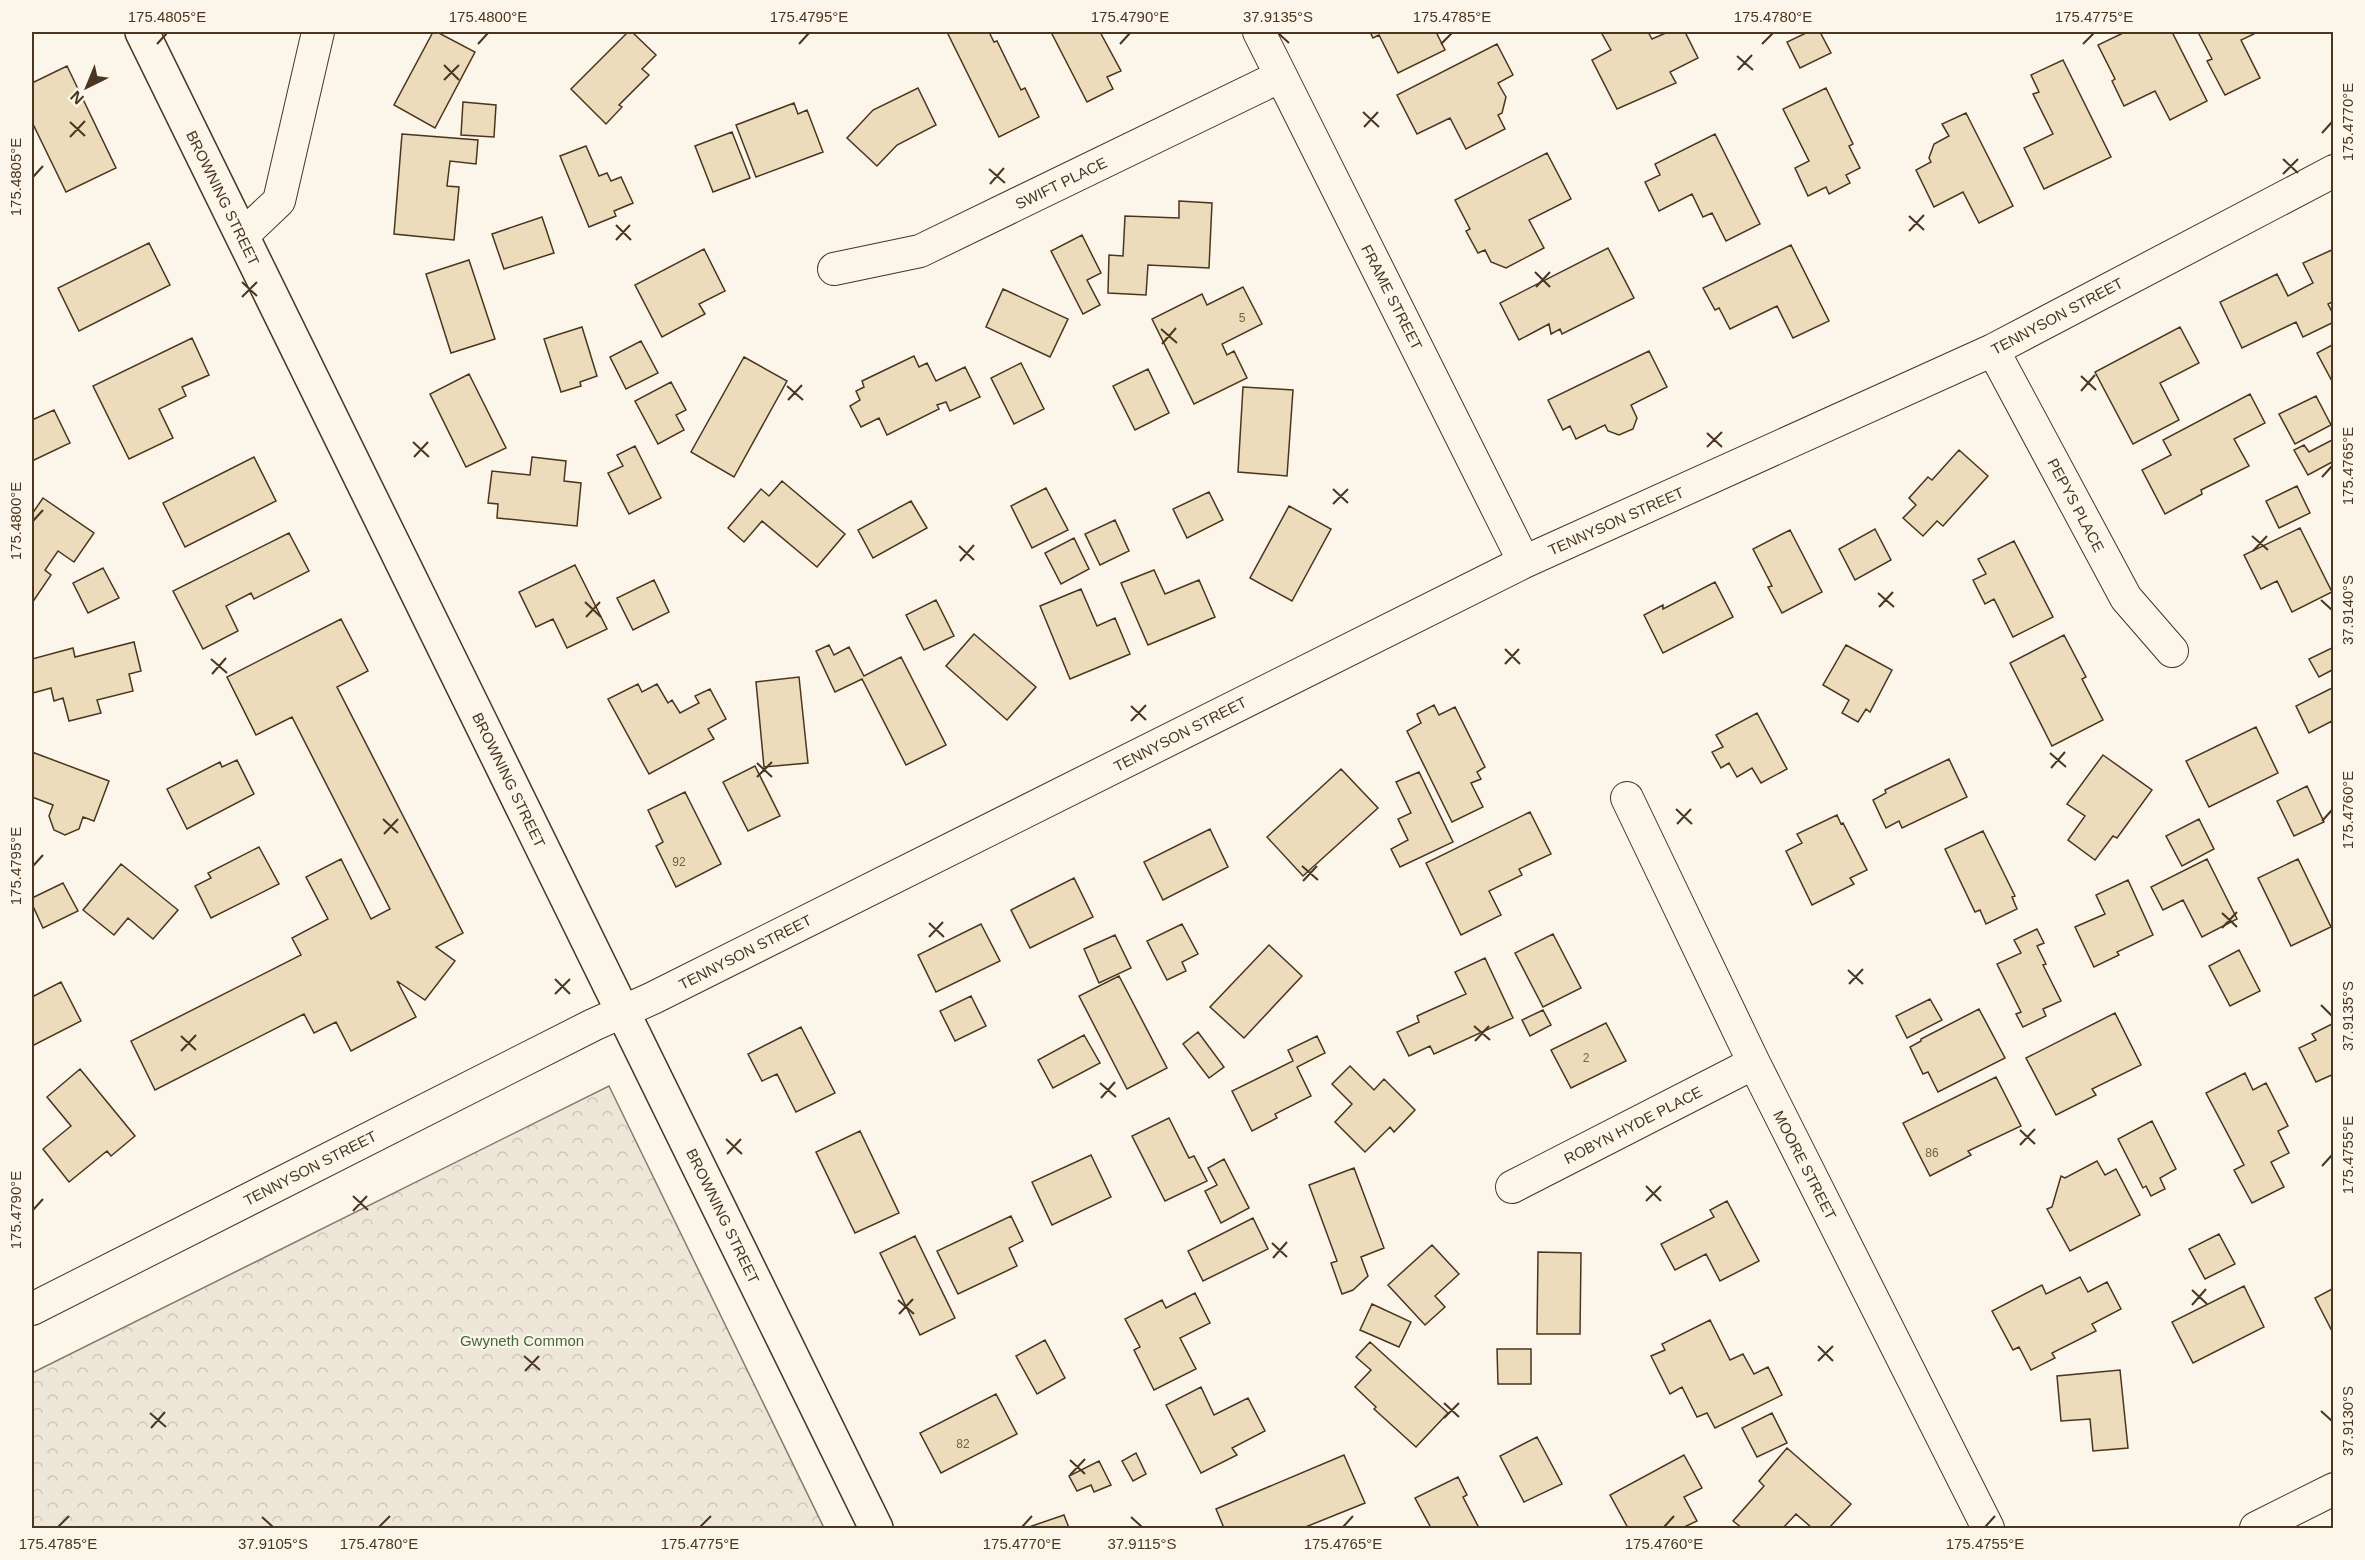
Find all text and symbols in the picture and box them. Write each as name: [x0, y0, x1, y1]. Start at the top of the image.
text: 175.4805°E: [128, 8, 206, 25]
text: 175.4800°E: [449, 8, 527, 25]
text: 175.4795°E: [770, 8, 848, 25]
text: 175.4790°E: [1091, 8, 1169, 25]
text: 37.9135°S: [1243, 8, 1313, 25]
text: 175.4785°E: [1413, 8, 1491, 25]
text: 175.4780°E: [1734, 8, 1812, 25]
text: 175.4775°E: [2055, 8, 2133, 25]
north arrow: [57, 57, 117, 117]
text: 175.4770°E: [2339, 83, 2356, 161]
text: N: [67, 87, 87, 108]
street label: BROWNING STREET: [183, 128, 263, 268]
text: 175.4805°E: [7, 138, 24, 216]
street label: SWIFT PLACE: [1012, 153, 1110, 213]
street label: FRAME STREET: [1358, 242, 1426, 352]
street label: TENNYSON STREET: [1988, 274, 2126, 358]
house number: 5: [1239, 311, 1246, 325]
text: 175.4765°E: [2339, 427, 2356, 505]
street label: PEPYS PLACE: [2044, 455, 2108, 555]
text: 175.4800°E: [7, 482, 24, 560]
street label: TENNYSON STREET: [1546, 483, 1686, 559]
text: 37.9140°S: [2339, 575, 2356, 645]
street label: TENNYSON STREET: [1111, 693, 1249, 775]
street label: BROWNING STREET: [469, 710, 549, 850]
text: 175.4760°E: [2339, 771, 2356, 849]
text: 175.4795°E: [7, 827, 24, 905]
house number: 92: [672, 855, 686, 869]
street label: TENNYSON STREET: [676, 911, 814, 993]
text: 37.9135°S: [2339, 981, 2356, 1051]
house number: 2: [1583, 1051, 1590, 1065]
street label: ROBYN HYDE PLACE: [1561, 1083, 1705, 1167]
street label: MOORE STREET: [1770, 1108, 1840, 1222]
text: 175.4755°E: [2339, 1116, 2356, 1194]
street label: TENNYSON STREET: [241, 1127, 379, 1209]
street label: BROWNING STREET: [683, 1146, 763, 1286]
house number: 86: [1925, 1146, 1939, 1160]
text: 175.4790°E: [7, 1171, 24, 1249]
park label: Gwyneth Common: [460, 1332, 584, 1349]
text: 37.9130°S: [2339, 1386, 2356, 1456]
house number: 82: [956, 1437, 970, 1451]
text: 175.4785°E: [19, 1535, 97, 1552]
text: 37.9105°S: [238, 1535, 308, 1552]
text: 175.4780°E: [340, 1535, 418, 1552]
text: 175.4775°E: [661, 1535, 739, 1552]
text: 175.4770°E: [983, 1535, 1061, 1552]
text: 37.9115°S: [1107, 1535, 1177, 1552]
text: 175.4765°E: [1304, 1535, 1382, 1552]
text: 175.4760°E: [1625, 1535, 1703, 1552]
text: 175.4755°E: [1946, 1535, 2024, 1552]

